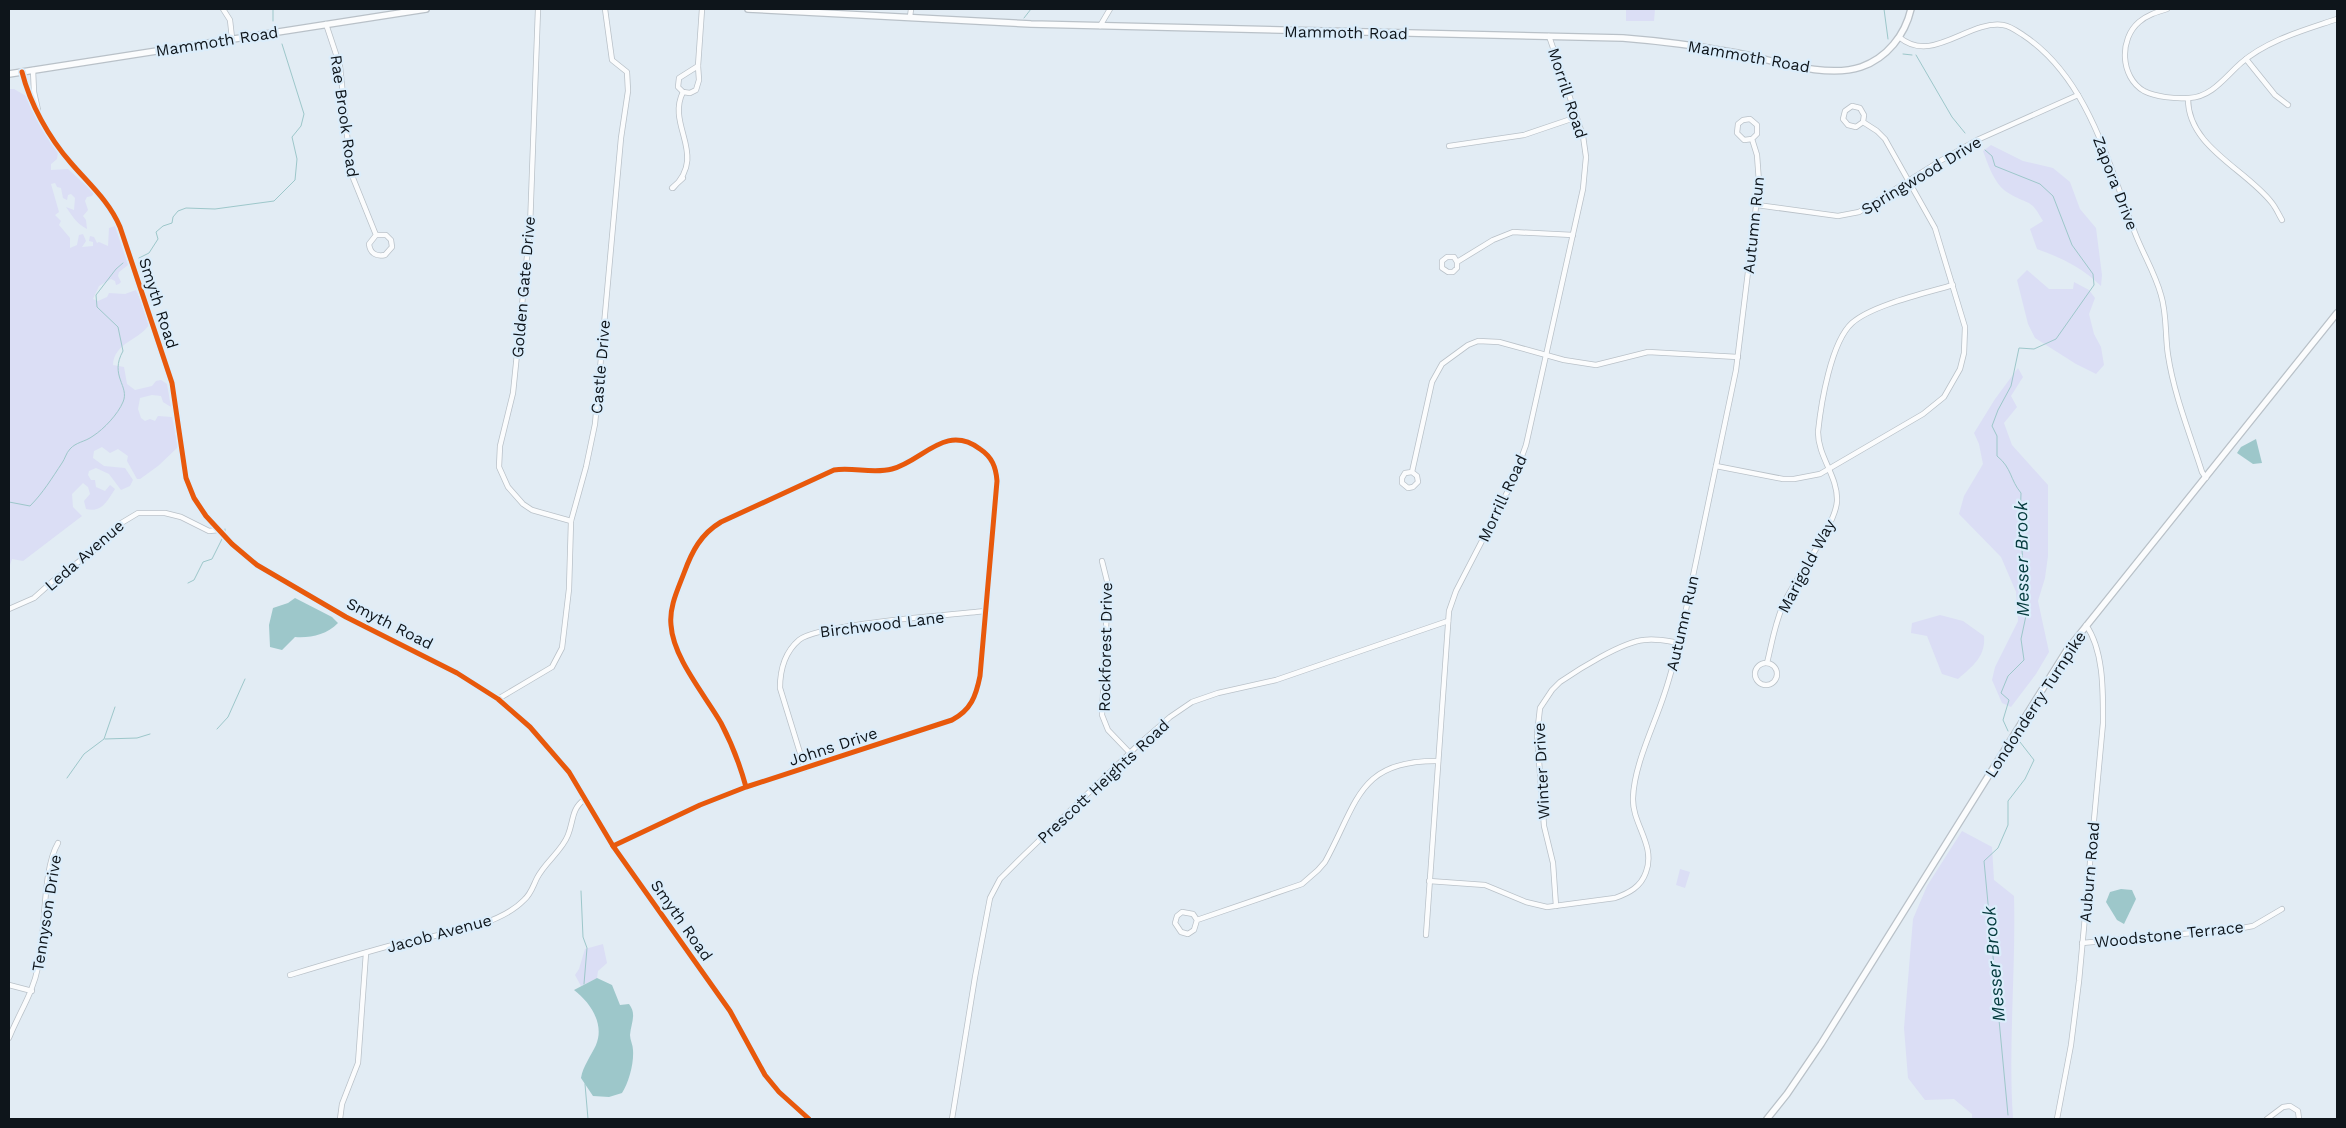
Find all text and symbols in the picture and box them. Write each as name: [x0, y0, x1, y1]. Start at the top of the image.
street label: Mammoth Road: [155, 22, 280, 61]
street label: Mammoth Road: [1284, 22, 1408, 43]
street label: Mammoth Road: [1686, 36, 1811, 77]
street label: Morrill Road: [1544, 45, 1591, 141]
street label: Rae Brook Road: [327, 54, 363, 179]
street label: Springwood Drive: [1858, 132, 1985, 219]
street label: Zapora Drive: [2089, 134, 2142, 233]
street label: Autumn Run: [1739, 175, 1768, 275]
street label: Golden Gate Drive: [508, 215, 539, 359]
street label: Smyth Road: [135, 255, 182, 351]
street label: Castle Drive: [587, 319, 614, 415]
street label: Morrill Road: [1474, 452, 1531, 545]
water label: Messer Brook: [2010, 500, 2033, 617]
street label: Leda Avenue: [41, 516, 128, 595]
street label: Marigold Way: [1774, 516, 1839, 616]
street label: Autumn Run: [1662, 573, 1703, 673]
street label: Rockforest Drive: [1095, 582, 1116, 712]
street label: Smyth Road: [343, 594, 436, 653]
street label: Birchwood Lane: [819, 607, 945, 642]
street label: Londonderry Turnpike: [1981, 627, 2090, 781]
street label: Prescott Heights Road: [1034, 715, 1173, 847]
street label: Winter Drive: [1529, 722, 1554, 820]
street label: Johns Drive: [786, 723, 880, 770]
street label: Auburn Road: [2076, 821, 2103, 923]
street label: Tennyson Drive: [28, 853, 65, 973]
street label: Smyth Road: [647, 876, 716, 964]
water label: Messer Brook: [1978, 904, 2009, 1023]
street label: Jacob Avenue: [385, 910, 494, 957]
street label: Woodstone Terrace: [2093, 917, 2245, 952]

